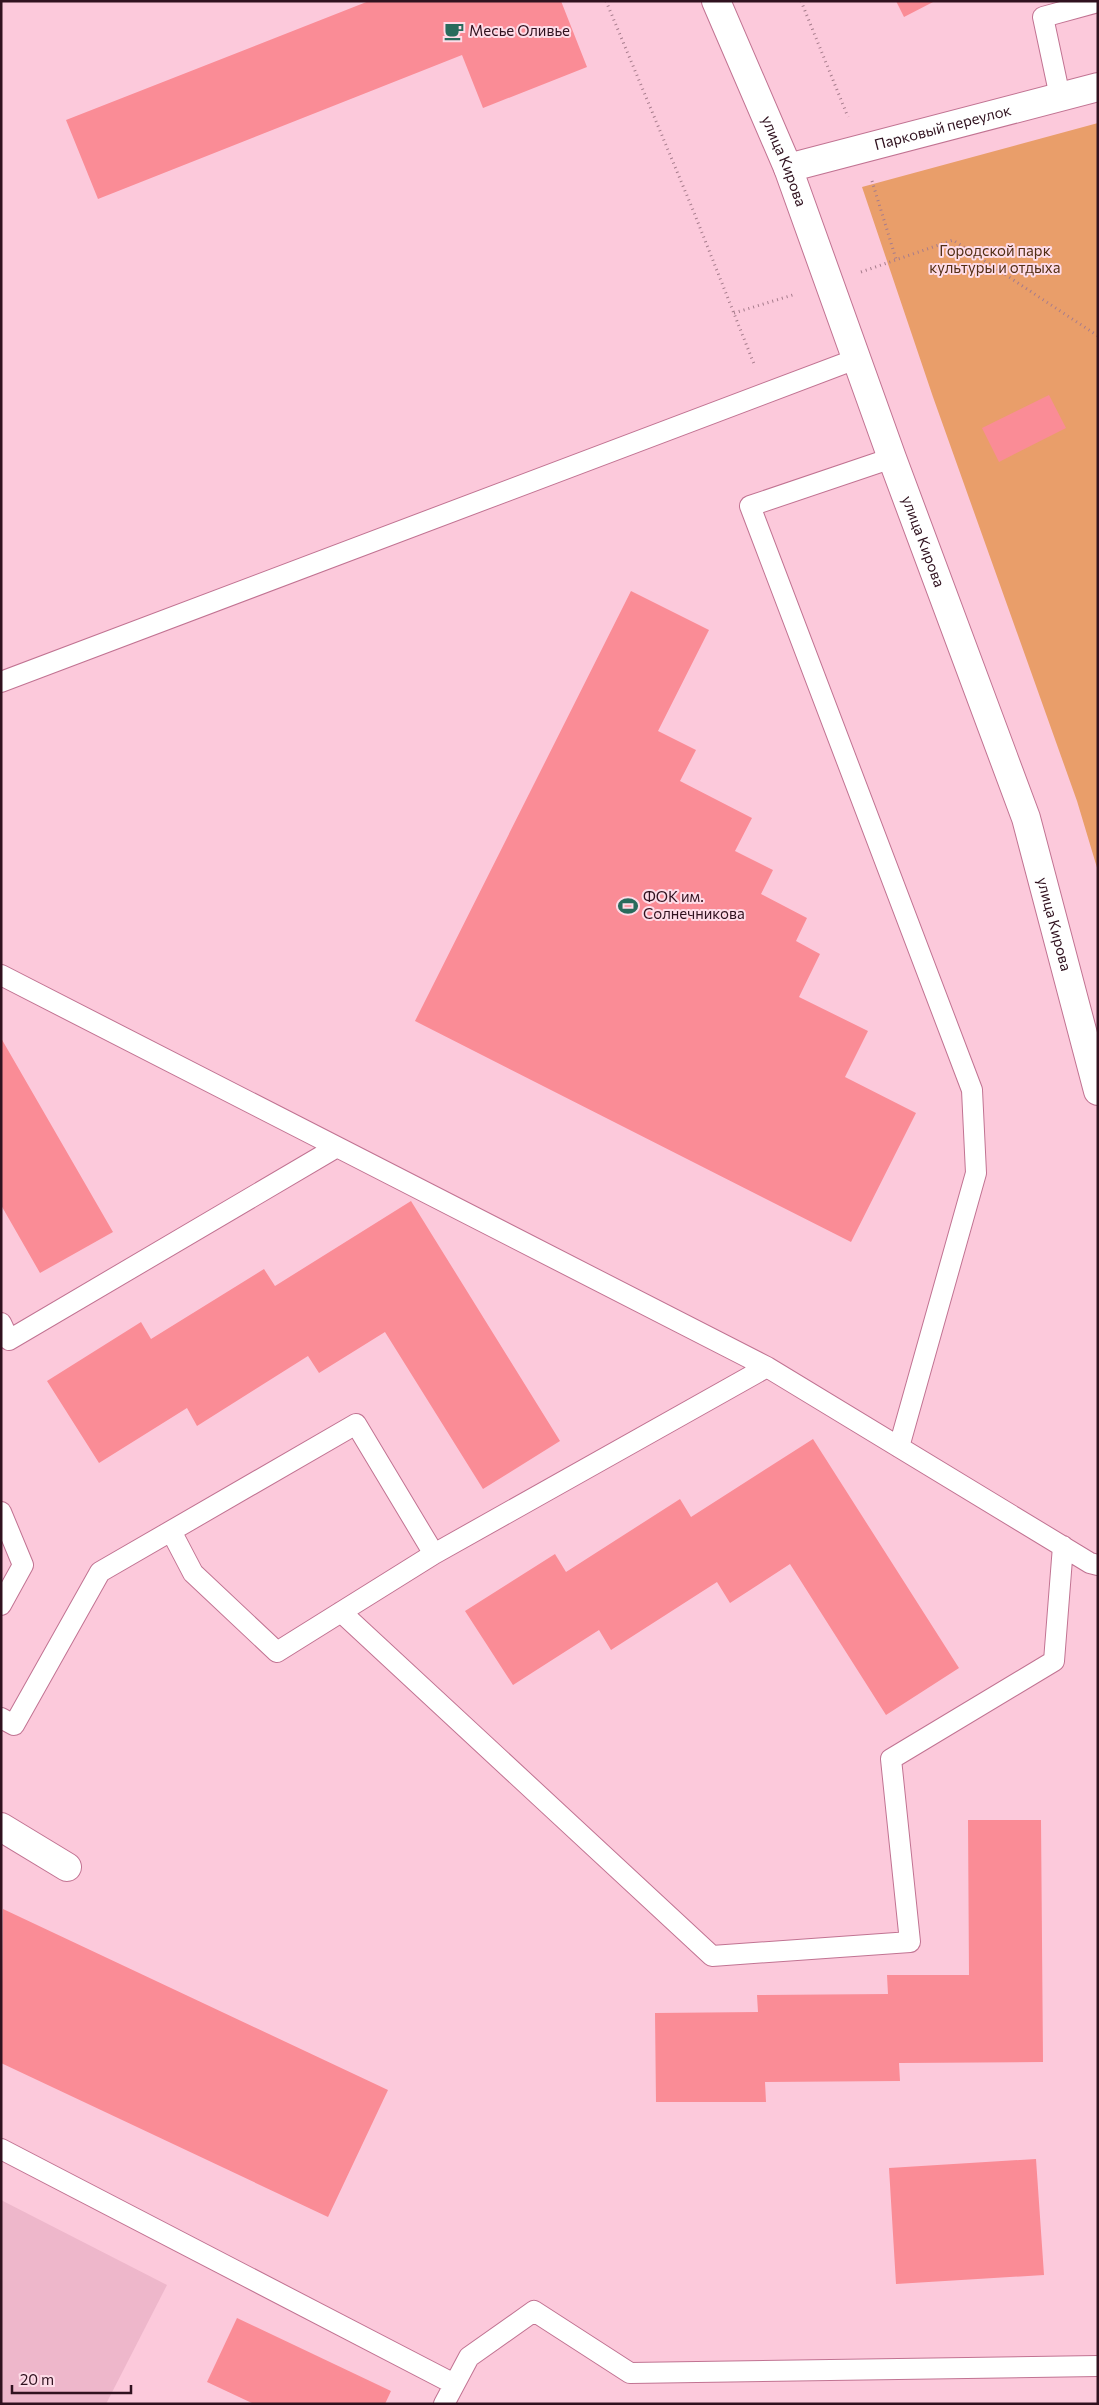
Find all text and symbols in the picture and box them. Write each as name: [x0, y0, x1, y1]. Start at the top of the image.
cafe icon: Месье Оливье: [443, 20, 465, 42]
place label: Месье Оливье: [469, 21, 570, 39]
street label: Парковый переулок: [872, 100, 1013, 153]
street label: улица Кирова: [759, 113, 811, 209]
park label: Городской парк культуры и отдыха: [929, 241, 1061, 276]
street label: улица Кирова: [899, 493, 949, 589]
street label: улица Кирова: [1034, 875, 1076, 973]
place label: ФОК им. Солнечникова: [643, 887, 745, 922]
sports icon: ФОК им. Солнечникова: [617, 895, 639, 917]
scale bar: [12, 2362, 131, 2394]
text: 20 m: [20, 2370, 54, 2388]

